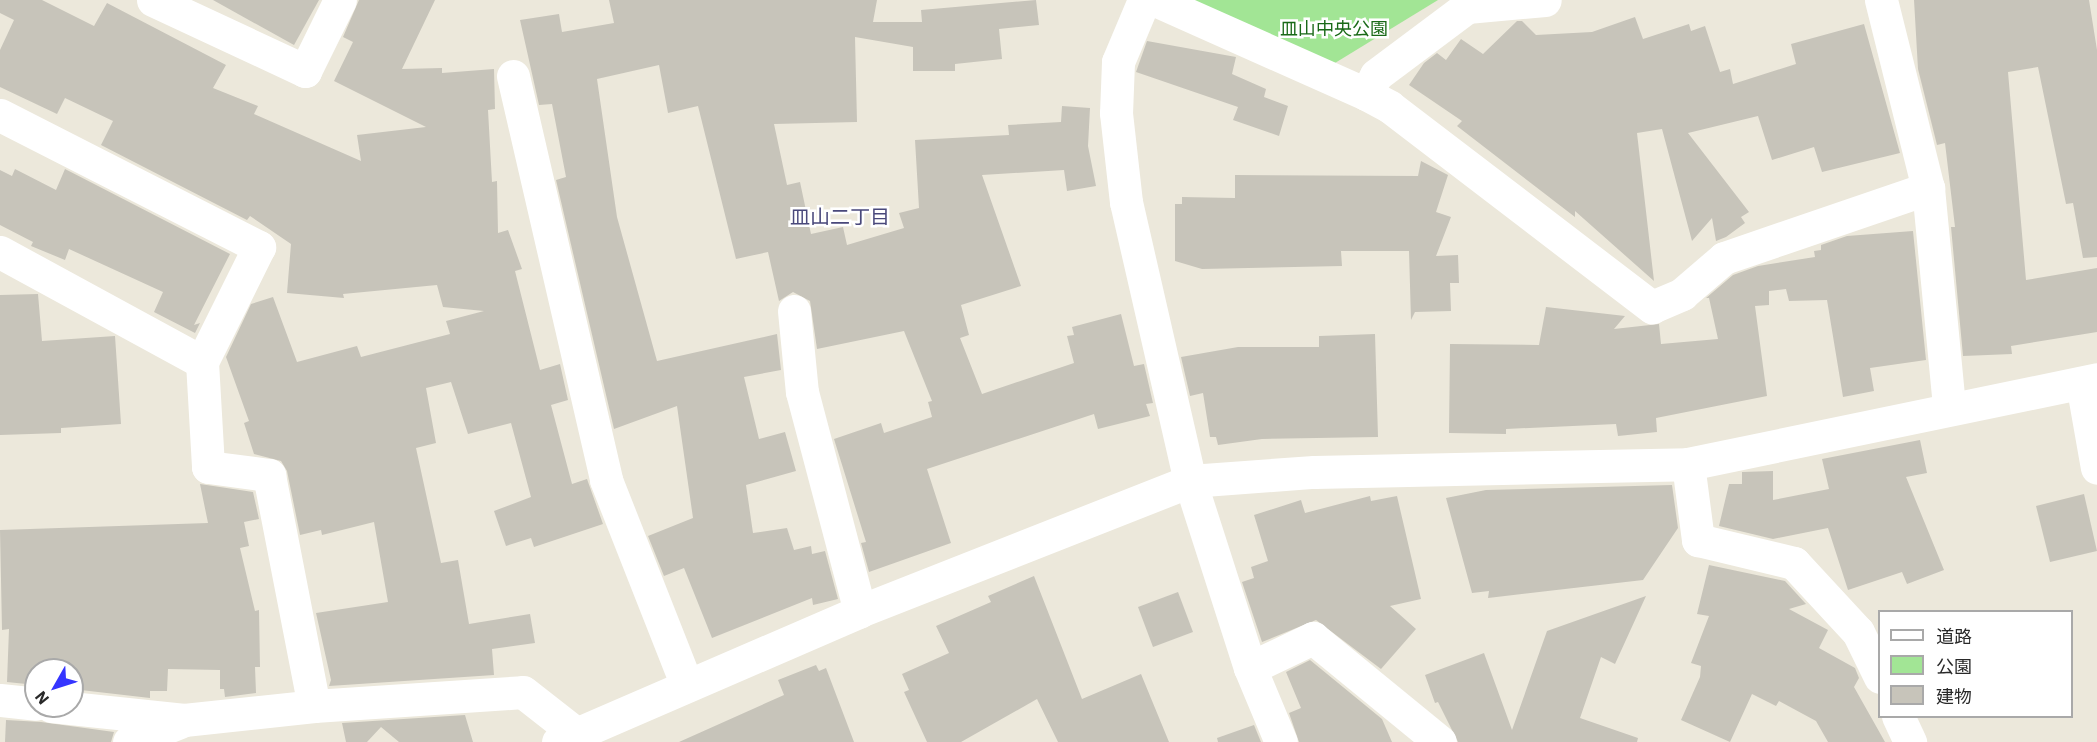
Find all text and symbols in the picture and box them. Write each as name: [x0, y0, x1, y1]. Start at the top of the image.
park label: 皿山中央公園: [1280, 18, 1388, 40]
district label: 皿山二丁目: [790, 204, 890, 228]
legend: [1878, 610, 2073, 718]
text: 道路: [1936, 625, 1972, 648]
text: 公園: [1936, 655, 1972, 678]
north arrow: [24, 658, 84, 718]
text: 建物: [1936, 685, 1972, 708]
text: N: [30, 687, 53, 709]

